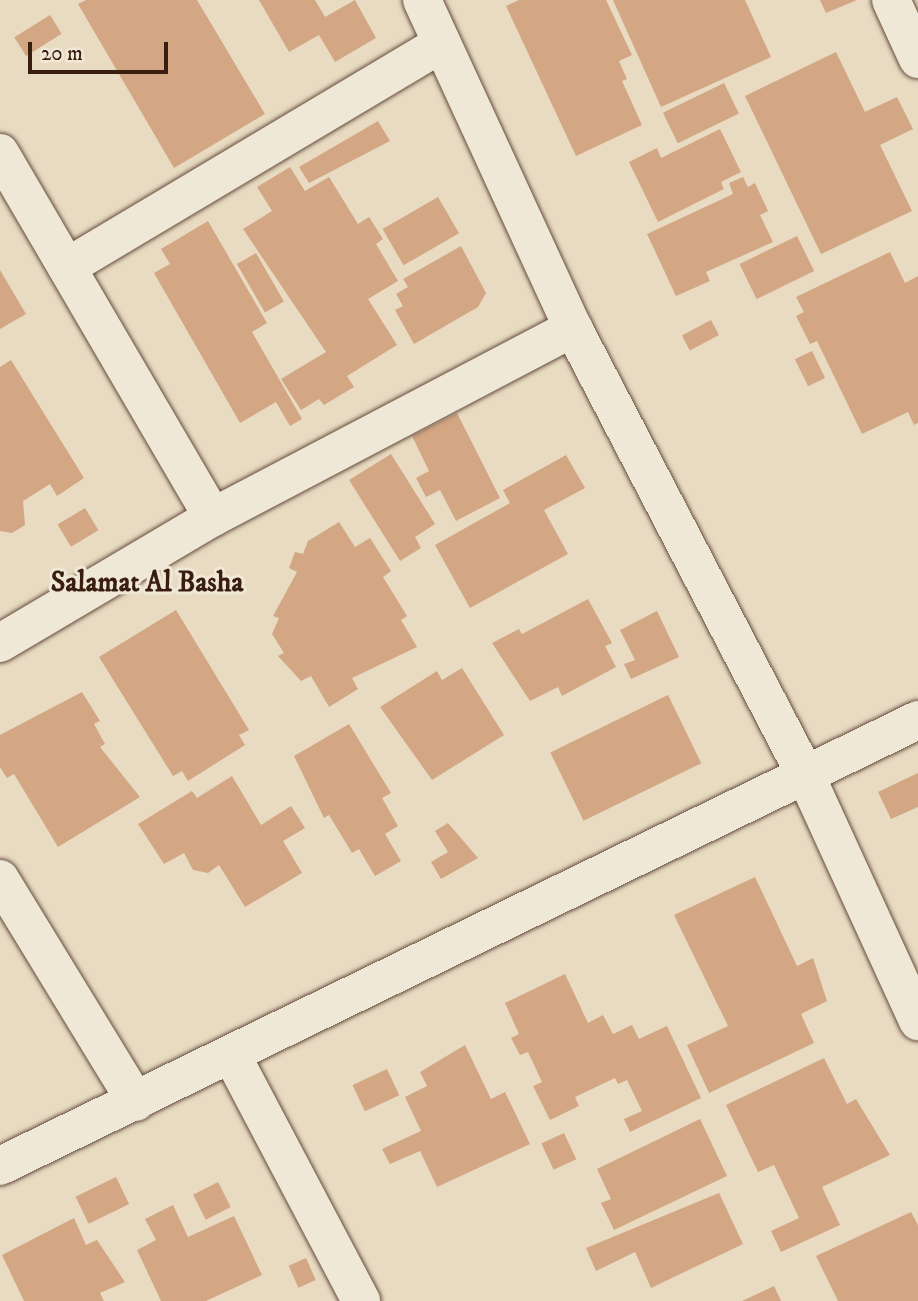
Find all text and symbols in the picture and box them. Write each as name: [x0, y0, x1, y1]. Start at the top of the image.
scale bar: [32, 28, 172, 72]
text: 20 m: [41, 41, 83, 67]
district label: Salamat Al Basha: [51, 566, 243, 600]

